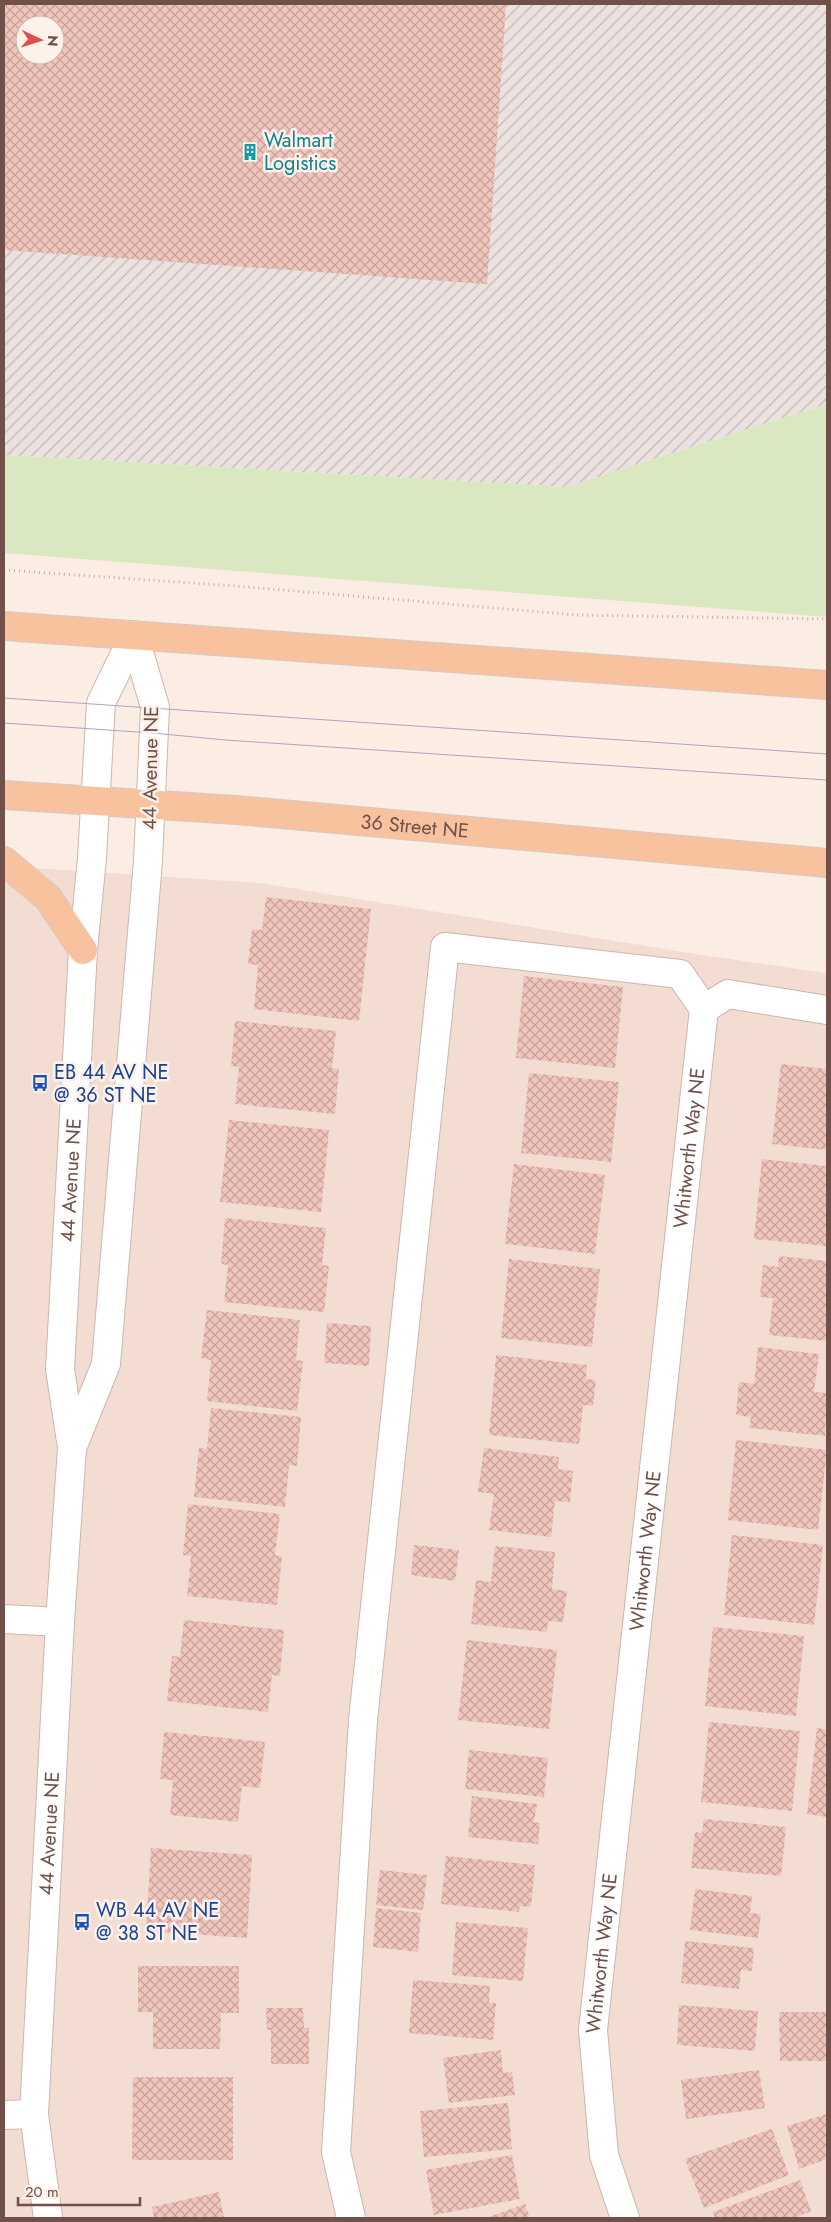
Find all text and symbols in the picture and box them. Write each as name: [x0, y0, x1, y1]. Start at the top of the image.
north arrow: [15, 15, 65, 65]
text: N: [43, 35, 63, 47]
place label: Walmart Logistics: [264, 126, 336, 178]
building icon: Walmart Logistics: [240, 142, 260, 162]
street label: 44 Avenue NE: [135, 706, 166, 830]
street label: 36 Street NE: [359, 807, 470, 846]
place label: EB 44 AV NE @ 36 ST NE: [54, 1058, 168, 1110]
street label: Whitworth Way NE: [666, 1066, 713, 1230]
bus stop icon: EB 44 AV NE @ 36 ST NE: [30, 1073, 50, 1093]
street label: 44 Avenue NE: [53, 1117, 89, 1243]
street label: Whitworth Way NE: [622, 1469, 669, 1633]
street label: 44 Avenue NE: [32, 1771, 67, 1896]
street label: Whitworth Way NE: [579, 1872, 625, 2035]
place label: WB 44 AV NE @ 38 ST NE: [96, 1896, 219, 1948]
bus stop icon: WB 44 AV NE @ 38 ST NE: [72, 1912, 92, 1932]
scale bar: [18, 2174, 140, 2206]
text: 20 m: [25, 2181, 59, 2203]

